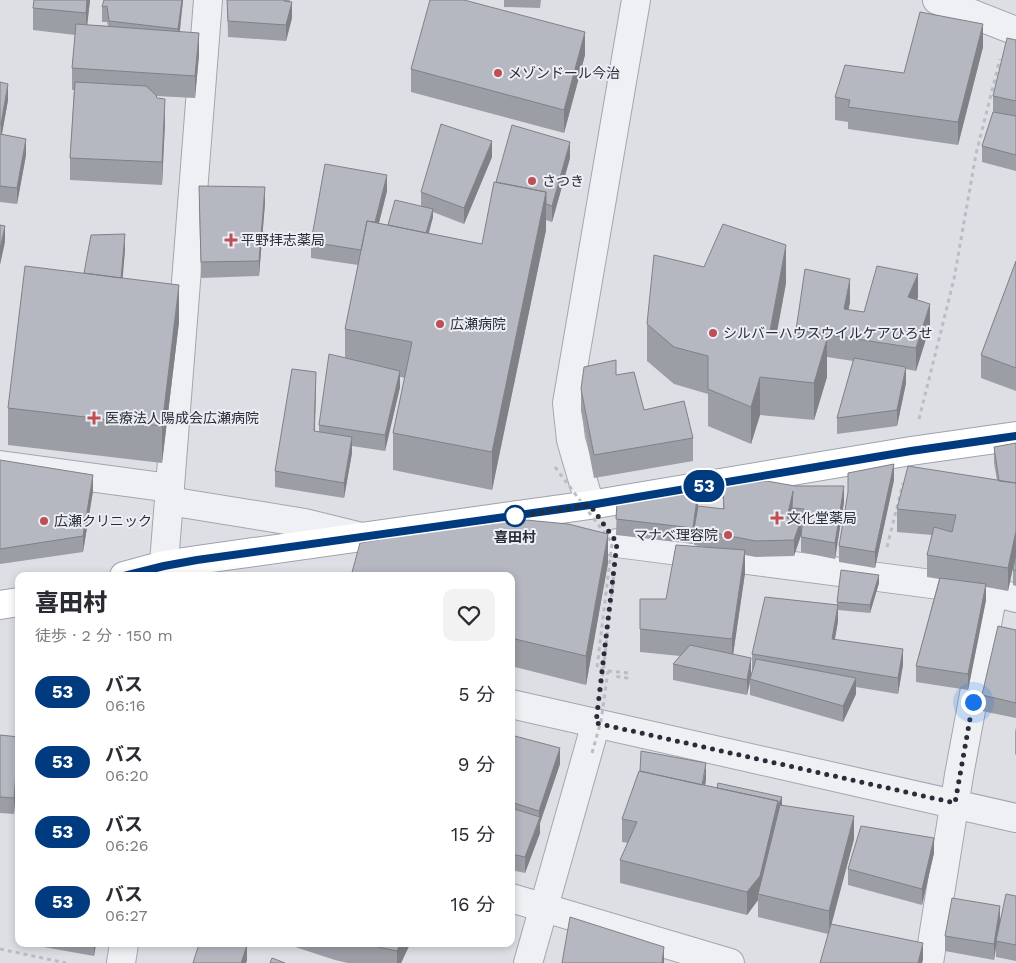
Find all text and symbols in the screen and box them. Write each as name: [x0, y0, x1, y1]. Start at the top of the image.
place label: メゾンドール今治: [508, 65, 620, 81]
marker: メゾンドール今治: [492, 67, 504, 79]
place label: さつき: [542, 173, 584, 189]
marker: さつき: [526, 175, 538, 187]
place label: 平野拝志薬局: [241, 232, 325, 248]
marker: 平野拝志薬局: [225, 234, 237, 246]
place label: 広瀬病院: [450, 316, 506, 332]
marker: 広瀬病院: [434, 318, 446, 330]
place label: シルバーハウスウイルケアひろせ: [723, 325, 933, 341]
marker: シルバーハウスウイルケアひろせ: [707, 327, 719, 339]
place label: 医療法人陽成会広瀬病院: [105, 410, 259, 426]
marker: 医療法人陽成会広瀬病院: [87, 411, 101, 425]
line badge: 53: [682, 470, 726, 502]
text: 53: [693, 475, 715, 496]
marker: 喜田村: [504, 505, 526, 527]
place label: 文化堂薬局: [787, 510, 857, 526]
marker: 文化堂薬局: [771, 512, 783, 524]
place label: 広瀬クリニック: [54, 513, 152, 529]
marker: 広瀬クリニック: [38, 515, 50, 527]
place label: マナベ理容院: [634, 527, 718, 543]
place label: 喜田村: [494, 529, 536, 545]
marker: マナベ理容院: [722, 529, 734, 541]
text: 喜田村: [35, 589, 107, 617]
button: heart: [443, 589, 495, 641]
text: 徒歩 · 2 分 · 150 m: [35, 626, 173, 645]
text: バス: [105, 673, 143, 696]
text: 53: [52, 681, 73, 702]
text: 5 分: [458, 683, 495, 706]
your location: [961, 690, 986, 715]
text: 06:16: [105, 696, 145, 715]
text: バス: [105, 743, 143, 766]
text: 53: [52, 751, 73, 772]
text: 9 分: [458, 753, 495, 776]
text: 06:20: [105, 766, 149, 785]
text: バス: [105, 813, 143, 836]
text: 53: [52, 821, 73, 842]
text: 15 分: [451, 823, 495, 846]
text: 06:26: [105, 836, 148, 855]
text: バス: [105, 883, 143, 906]
text: 53: [52, 891, 73, 912]
text: 16 分: [451, 893, 495, 916]
text: 06:27: [105, 906, 147, 925]

